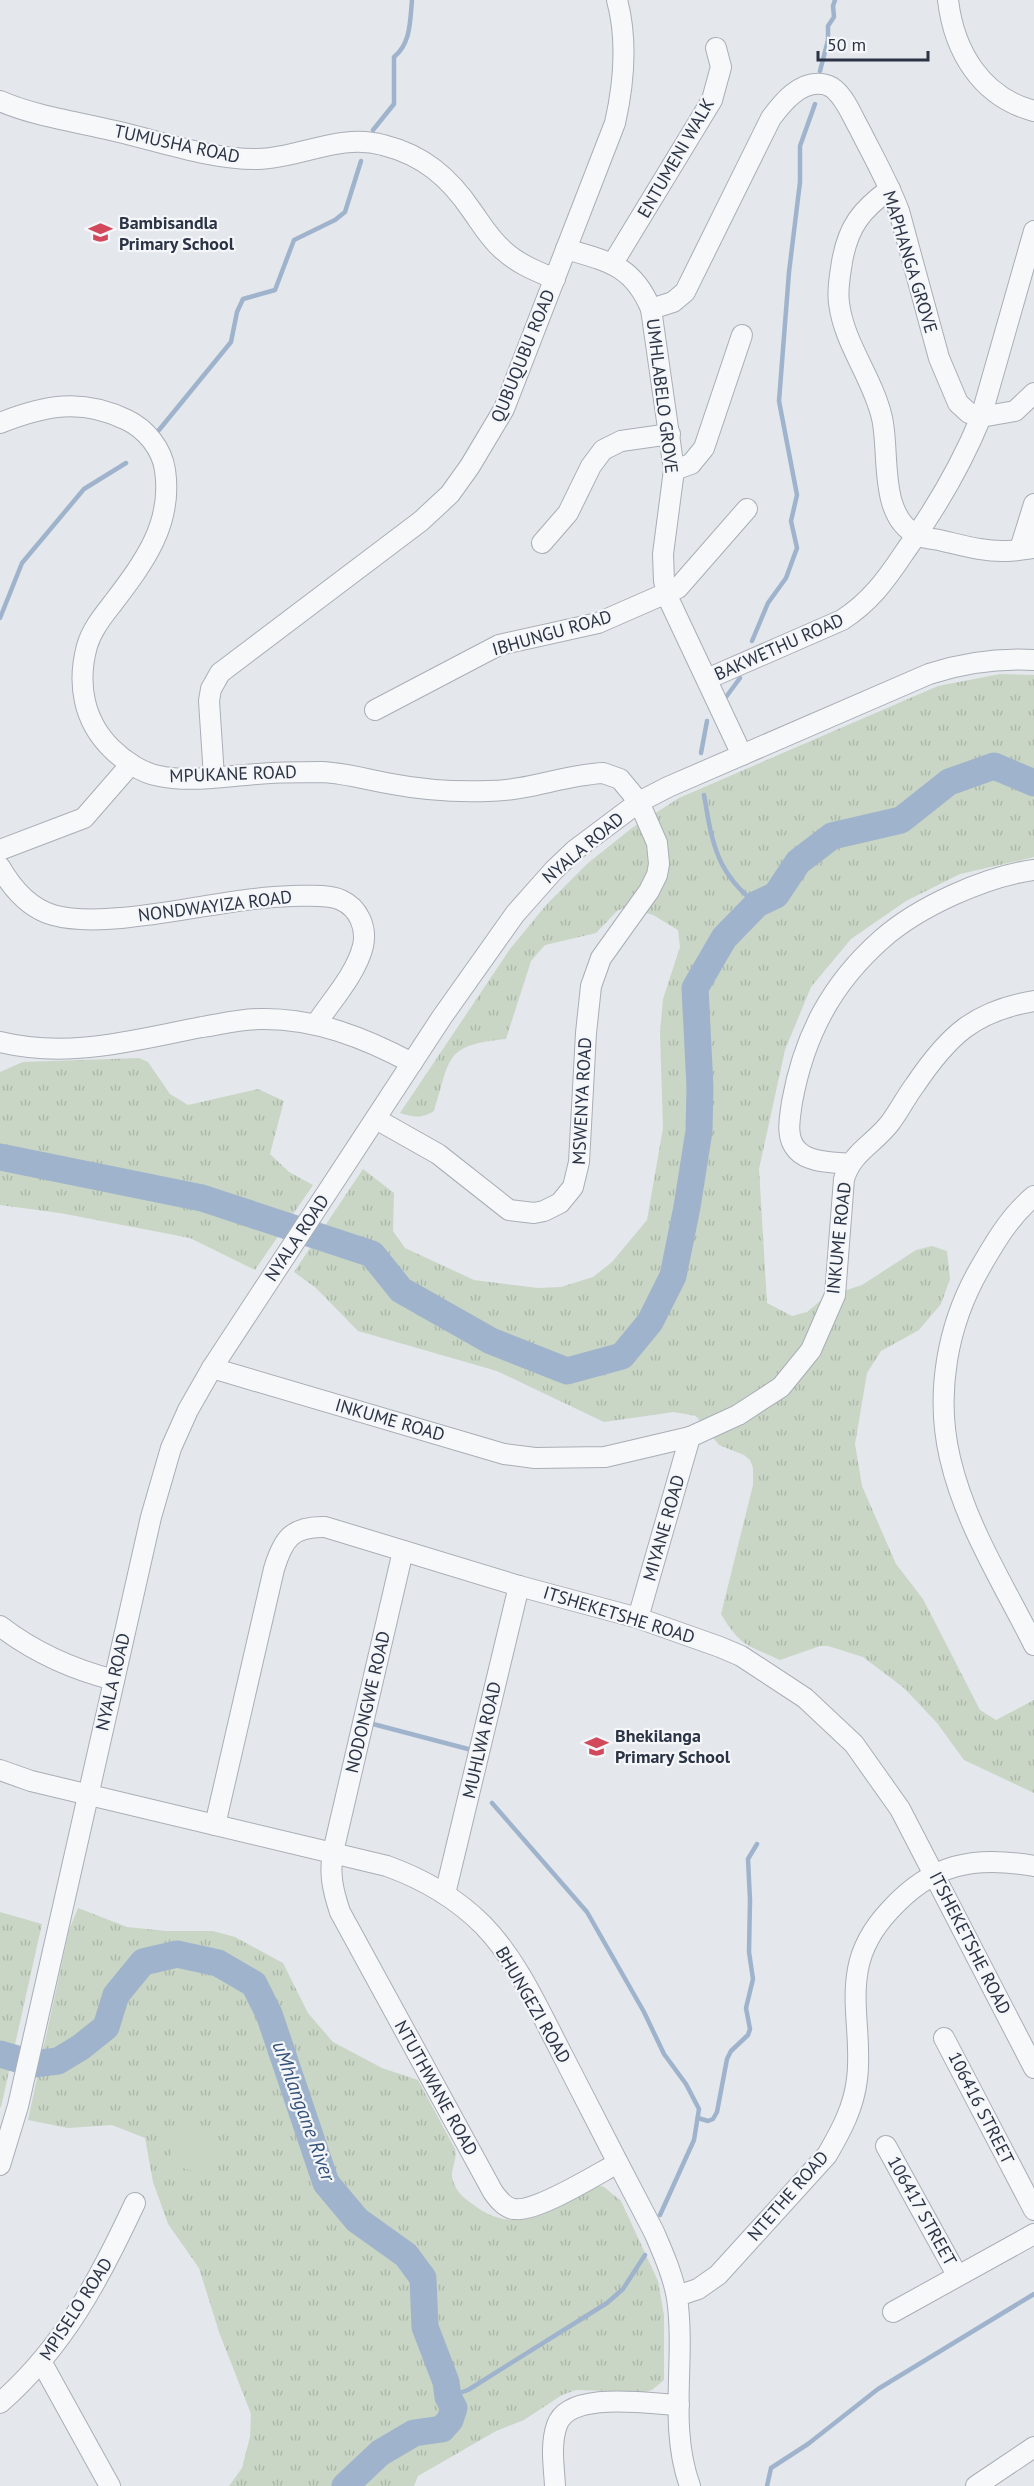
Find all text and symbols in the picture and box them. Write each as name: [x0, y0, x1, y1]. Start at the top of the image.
scale bar: [818, 24, 928, 62]
text: 50 m: [827, 33, 866, 56]
street label: ENTUMENI WALK: [632, 94, 719, 222]
street label: TUMUSHA ROAD: [112, 119, 242, 168]
street label: MAPHANGA GROVE: [878, 188, 943, 336]
place label: Bambisandla Primary School: [119, 211, 235, 255]
school or university icon: Bambisandla Primary School: [88, 220, 114, 246]
street label: QUBUQUBU ROAD: [485, 286, 560, 426]
street label: UMHLABELO GROVE: [642, 317, 683, 475]
street label: IBHUNGU ROAD: [489, 604, 614, 661]
street label: BAKWETHU ROAD: [710, 608, 847, 685]
street label: MPUKANE ROAD: [169, 760, 297, 787]
street label: NYALA ROAD: [537, 807, 628, 888]
street label: NONDWAYIZA ROAD: [137, 885, 293, 926]
street label: MSWENYA ROAD: [567, 1036, 596, 1165]
street label: INKUME ROAD: [821, 1181, 856, 1295]
street label: NYALA ROAD: [259, 1190, 334, 1285]
street label: INKUME ROAD: [333, 1393, 448, 1446]
street label: MIYANE ROAD: [637, 1472, 690, 1584]
street label: ITSHEKETSHE ROAD: [541, 1581, 698, 1649]
street label: NODONGWE ROAD: [340, 1629, 395, 1775]
street label: NYALA ROAD: [90, 1631, 135, 1733]
street label: MUHLWA ROAD: [457, 1679, 506, 1801]
place label: Bhekilanga Primary School: [615, 1724, 731, 1768]
school or university icon: Bhekilanga Primary School: [584, 1733, 610, 1759]
street label: ITSHEKETSHE ROAD: [924, 1867, 1016, 2018]
street label: BHUNGEZI ROAD: [491, 1942, 576, 2067]
street label: NTUTHWANE ROAD: [390, 2016, 483, 2160]
water label: uMhlangane River: [267, 2038, 342, 2186]
street label: 106416 STREET: [943, 2048, 1020, 2168]
street label: NTETHE ROAD: [742, 2146, 833, 2246]
street label: 106417 STREET: [883, 2152, 962, 2270]
street label: MPISELO ROAD: [34, 2253, 117, 2364]

